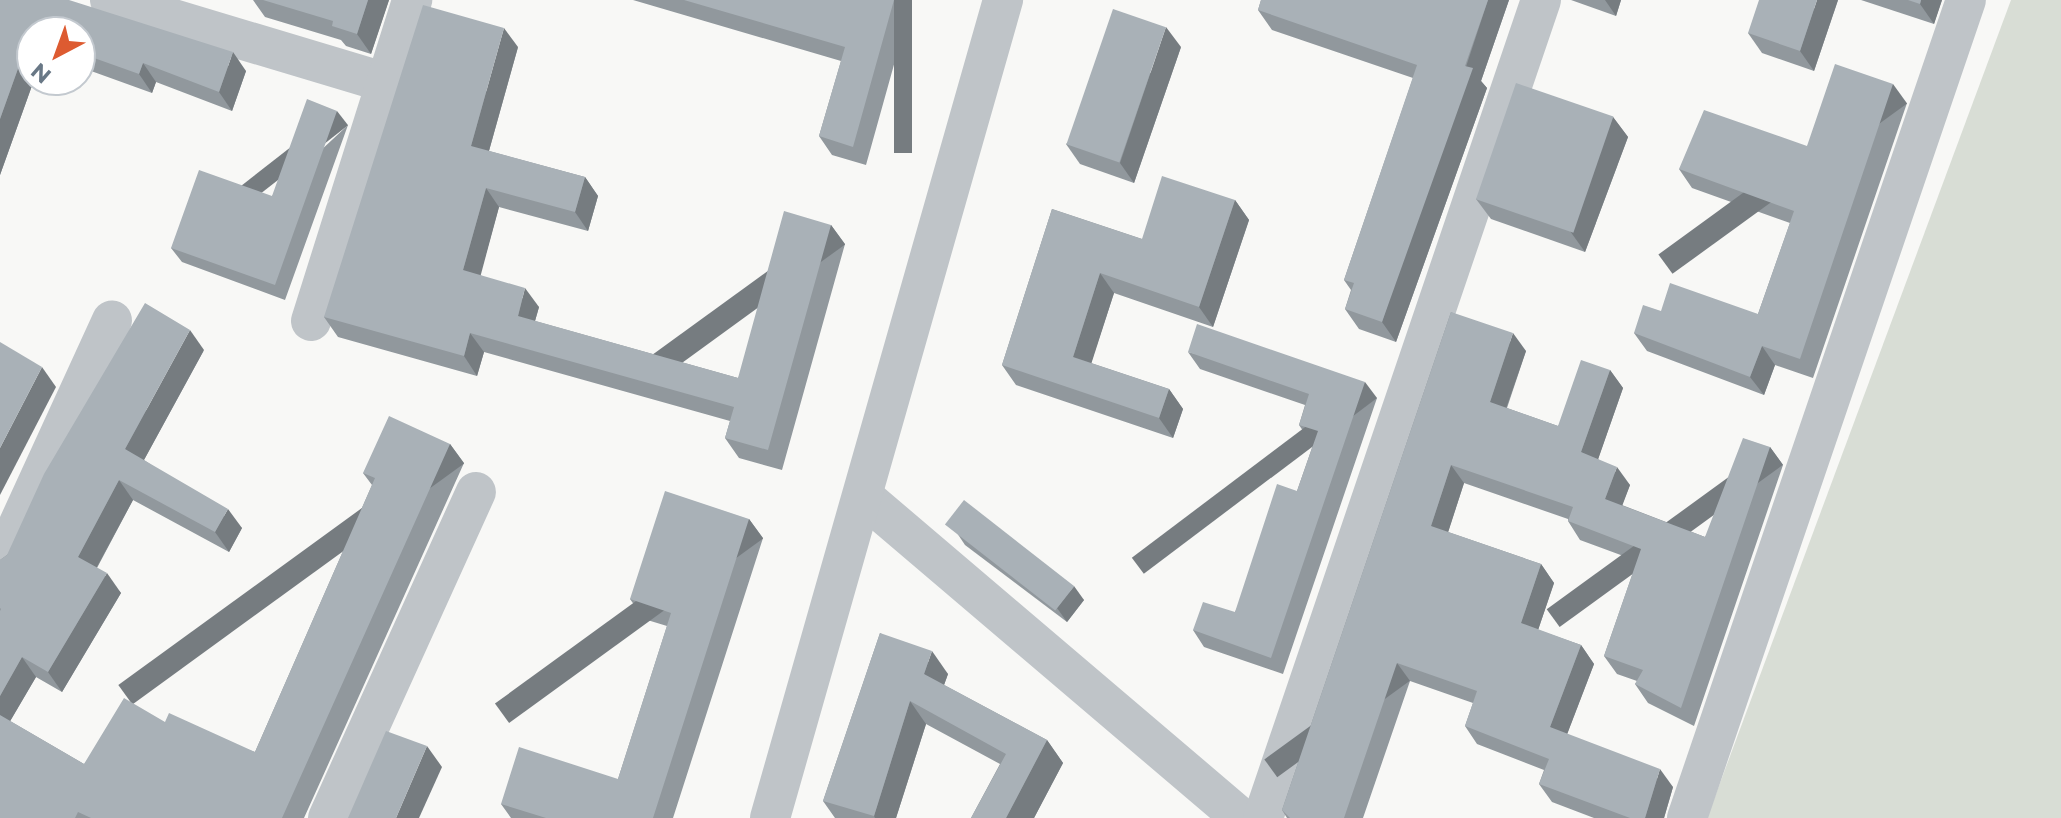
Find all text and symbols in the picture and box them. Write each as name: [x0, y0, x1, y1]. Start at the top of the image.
north arrow: [16, 16, 96, 96]
text: N: [26, 57, 57, 89]

